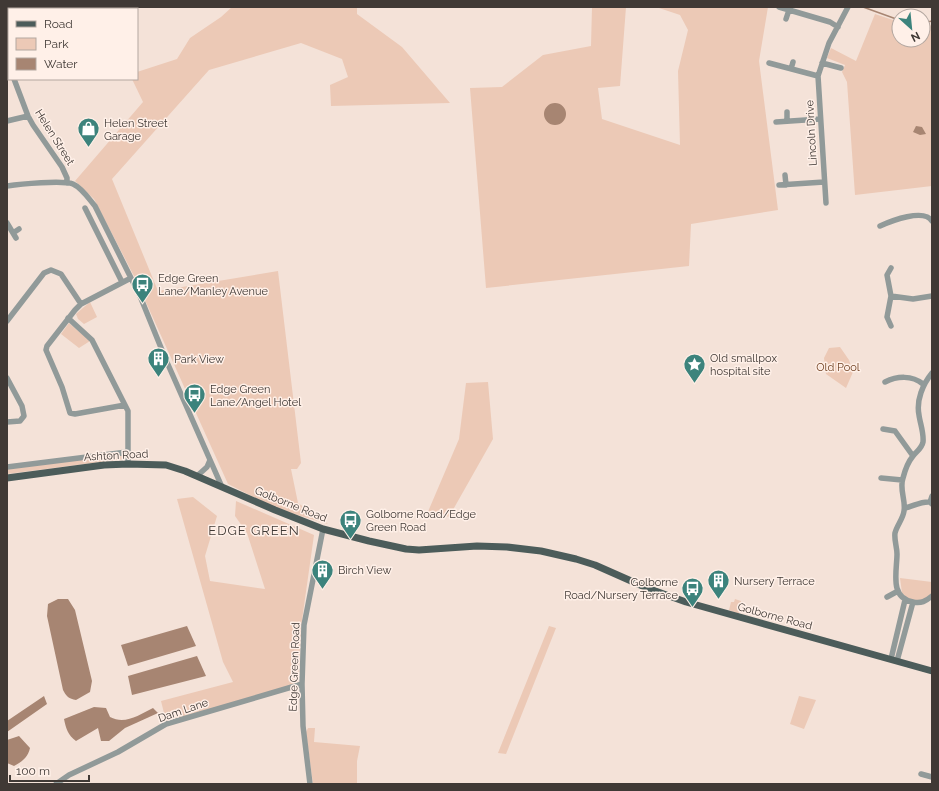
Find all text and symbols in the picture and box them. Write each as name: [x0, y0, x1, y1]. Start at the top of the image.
legend: [8, 8, 138, 80]
north arrow: [891, 8, 931, 48]
text: Road: [44, 17, 73, 31]
text: N: [909, 29, 922, 44]
text: Park: [44, 37, 69, 51]
text: Water: [44, 57, 78, 71]
street label: Lincoln Drive: [803, 99, 820, 166]
street label: Helen Street: [32, 107, 77, 168]
shop icon: Helen Street Garage: [75, 116, 101, 149]
place label: Helen Street Garage: [104, 117, 168, 143]
bus stop icon: Edge Green Lane/Manley Avenue: [129, 271, 155, 304]
place label: Edge Green Lane/Manley Avenue: [158, 272, 268, 298]
building icon: Park View: [145, 346, 171, 379]
place icon: Old smallpox hospital site: [681, 351, 707, 384]
place label: Old smallpox hospital site: [710, 352, 777, 378]
place label: Park View: [174, 353, 224, 366]
park label: Old Pool: [816, 361, 860, 374]
bus stop icon: Edge Green Lane/Angel Hotel: [182, 382, 208, 415]
place label: Edge Green Lane/Angel Hotel: [210, 383, 301, 409]
street label: Ashton Road: [83, 447, 149, 464]
street label: Golborne Road: [253, 484, 329, 525]
bus stop icon: Golborne Road/Edge Green Road: [337, 507, 363, 540]
place label: Golborne Road/Edge Green Road: [366, 508, 476, 534]
district label: EDGE GREEN: [208, 523, 300, 538]
building icon: Birch View: [309, 557, 335, 590]
place label: Birch View: [338, 564, 391, 577]
building icon: Nursery Terrace: [705, 568, 731, 601]
bus stop icon: Golborne Road/Nursery Terrace: [680, 575, 706, 608]
place label: Nursery Terrace: [734, 575, 815, 588]
place label: Golborne Road/Nursery Terrace: [564, 576, 679, 602]
street label: Golborne Road: [736, 600, 814, 633]
street label: Edge Green Road: [286, 622, 303, 712]
street label: Dam Lane: [156, 696, 210, 725]
scale bar: [10, 757, 89, 783]
text: 100 m: [16, 764, 50, 778]

